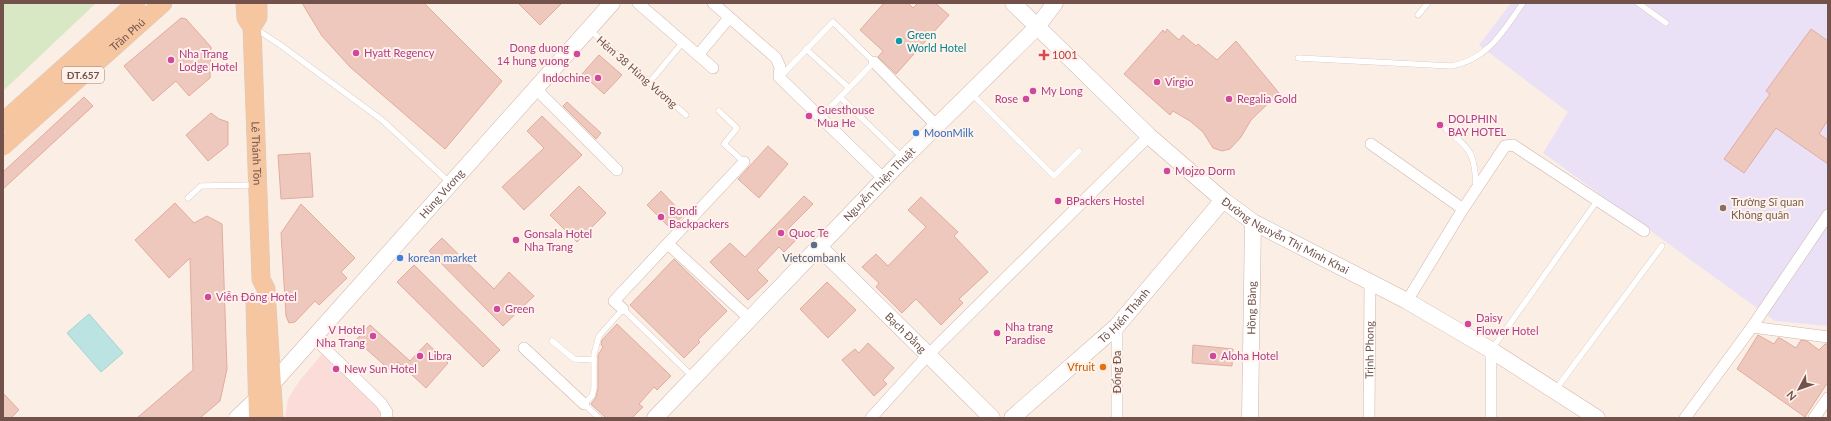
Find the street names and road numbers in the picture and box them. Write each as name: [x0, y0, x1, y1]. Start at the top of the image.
street label: Trần Phú: [107, 15, 147, 53]
street label: Hẻm 38 Hùng Vương: [594, 33, 681, 110]
road number: ĐT.657: [62, 67, 104, 83]
street label: Lê Thánh Tôn: [249, 121, 265, 185]
street label: Nguyễn Thiện Thuật: [840, 144, 917, 223]
street label: Hùng Vương: [416, 166, 467, 221]
street label: Đường Nguyễn Thị Minh Khai: [1219, 194, 1352, 276]
street label: Hồng Bàng: [1244, 281, 1258, 335]
street label: Tô Hiến Thành: [1095, 285, 1152, 345]
street label: Bạch Đằng: [883, 309, 930, 356]
street label: Trịnh Phong: [1362, 321, 1376, 379]
street label: Đống Đa: [1110, 350, 1123, 394]

